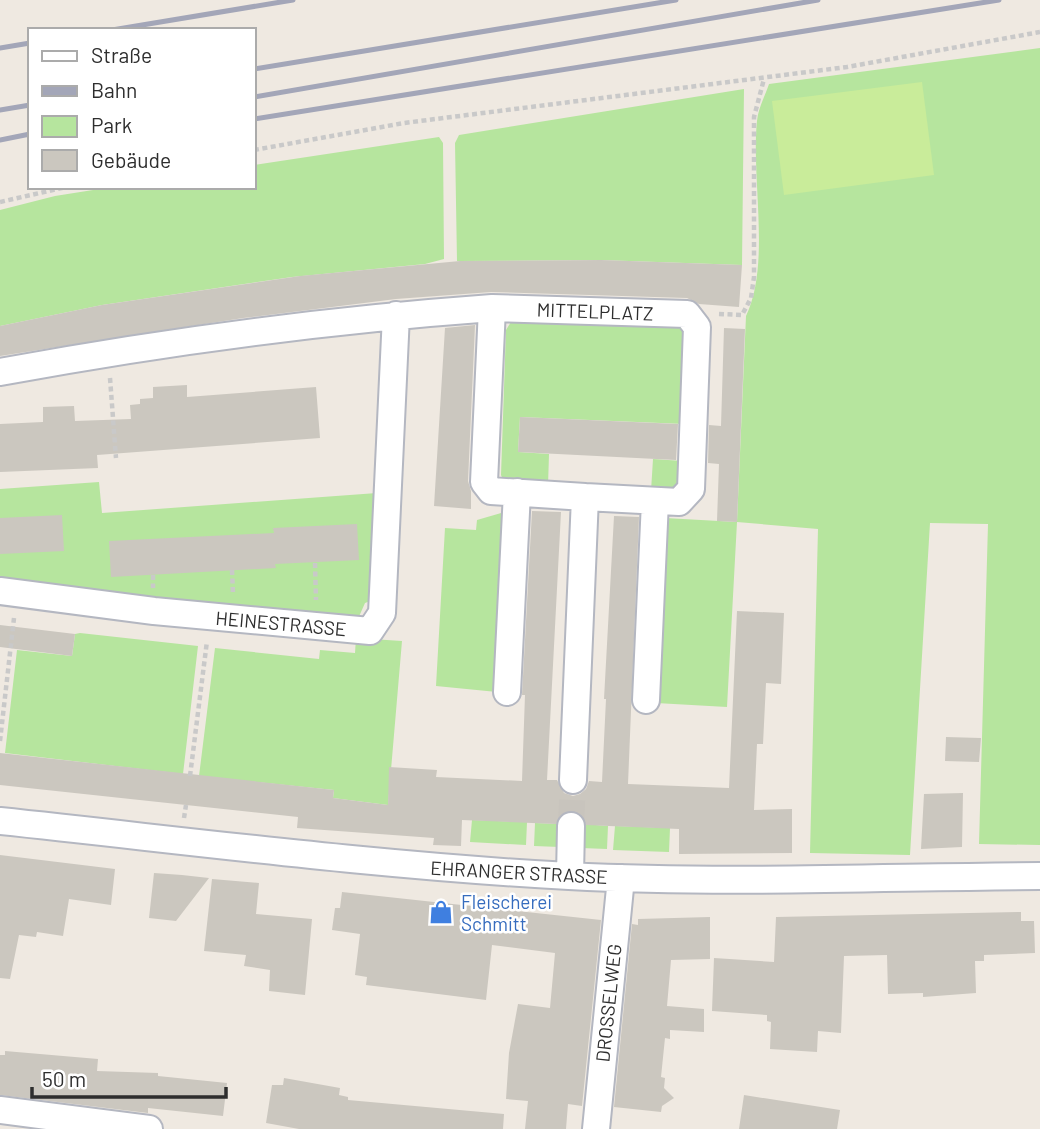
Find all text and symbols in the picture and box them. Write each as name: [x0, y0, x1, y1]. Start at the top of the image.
legend: [28, 28, 256, 189]
text: Straße: [91, 42, 152, 67]
text: Bahn: [91, 77, 137, 102]
text: Park: [91, 112, 132, 137]
text: Gebäude: [91, 147, 171, 172]
street label: MITTELPLATZ: [536, 297, 654, 325]
street label: HEINESTRASSE: [215, 606, 347, 640]
street label: EHRANGER STRASSE: [430, 856, 608, 888]
place label: Fleischerei Schmitt: [461, 890, 552, 935]
shop icon: Fleischerei Schmitt: [427, 898, 455, 926]
street label: DROSSELWEG: [590, 943, 626, 1063]
scale bar: [32, 1056, 226, 1100]
text: 50 m: [42, 1066, 86, 1091]

